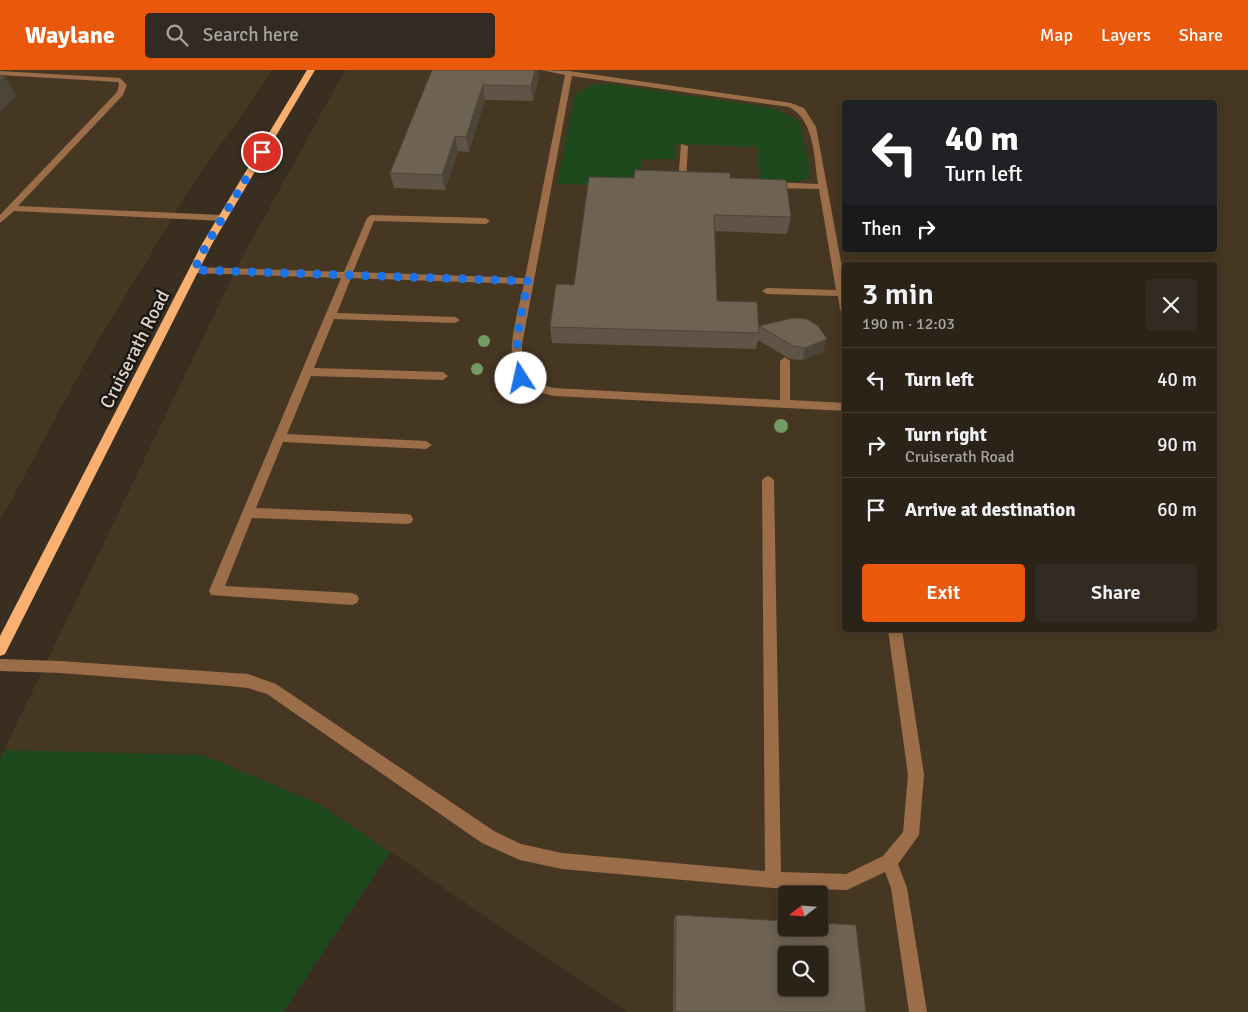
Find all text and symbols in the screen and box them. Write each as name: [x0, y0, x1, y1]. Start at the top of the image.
search box: [145, 13, 495, 58]
text: Waylane: [25, 20, 115, 50]
icon: search: [163, 21, 191, 49]
text: Search here: [203, 23, 299, 47]
text: Map: [1040, 24, 1073, 46]
text: Layers: [1101, 24, 1151, 46]
text: Share: [1179, 24, 1223, 46]
text: 40 m: [945, 117, 1019, 160]
icon: left: [862, 120, 927, 185]
pin: [241, 131, 283, 173]
icon: arrive: [248, 138, 276, 166]
text: Turn left: [945, 160, 1023, 187]
icon: right: [912, 215, 940, 243]
text: Then: [862, 217, 902, 241]
text: 3 min: [862, 276, 934, 313]
button: close: [1145, 279, 1197, 331]
street label: Cruiserath Road: [95, 286, 175, 413]
text: 190 m · 12:03: [862, 314, 955, 334]
position arrow: [494, 351, 546, 403]
icon: left: [862, 366, 890, 394]
text: Turn left: [905, 368, 974, 392]
text: 40 m: [1157, 368, 1197, 392]
text: Turn right: [905, 423, 987, 447]
icon: right: [862, 431, 890, 459]
text: 90 m: [1157, 433, 1197, 457]
text: Cruiserath Road: [905, 447, 1014, 467]
icon: arrive: [862, 496, 890, 524]
text: Arrive at destination: [905, 498, 1076, 522]
text: 60 m: [1157, 498, 1197, 522]
button: Exit: [862, 564, 1025, 622]
button: Share: [1035, 564, 1197, 622]
north arrow: [778, 886, 828, 936]
map controls: [778, 886, 828, 996]
button: search: [778, 946, 828, 996]

